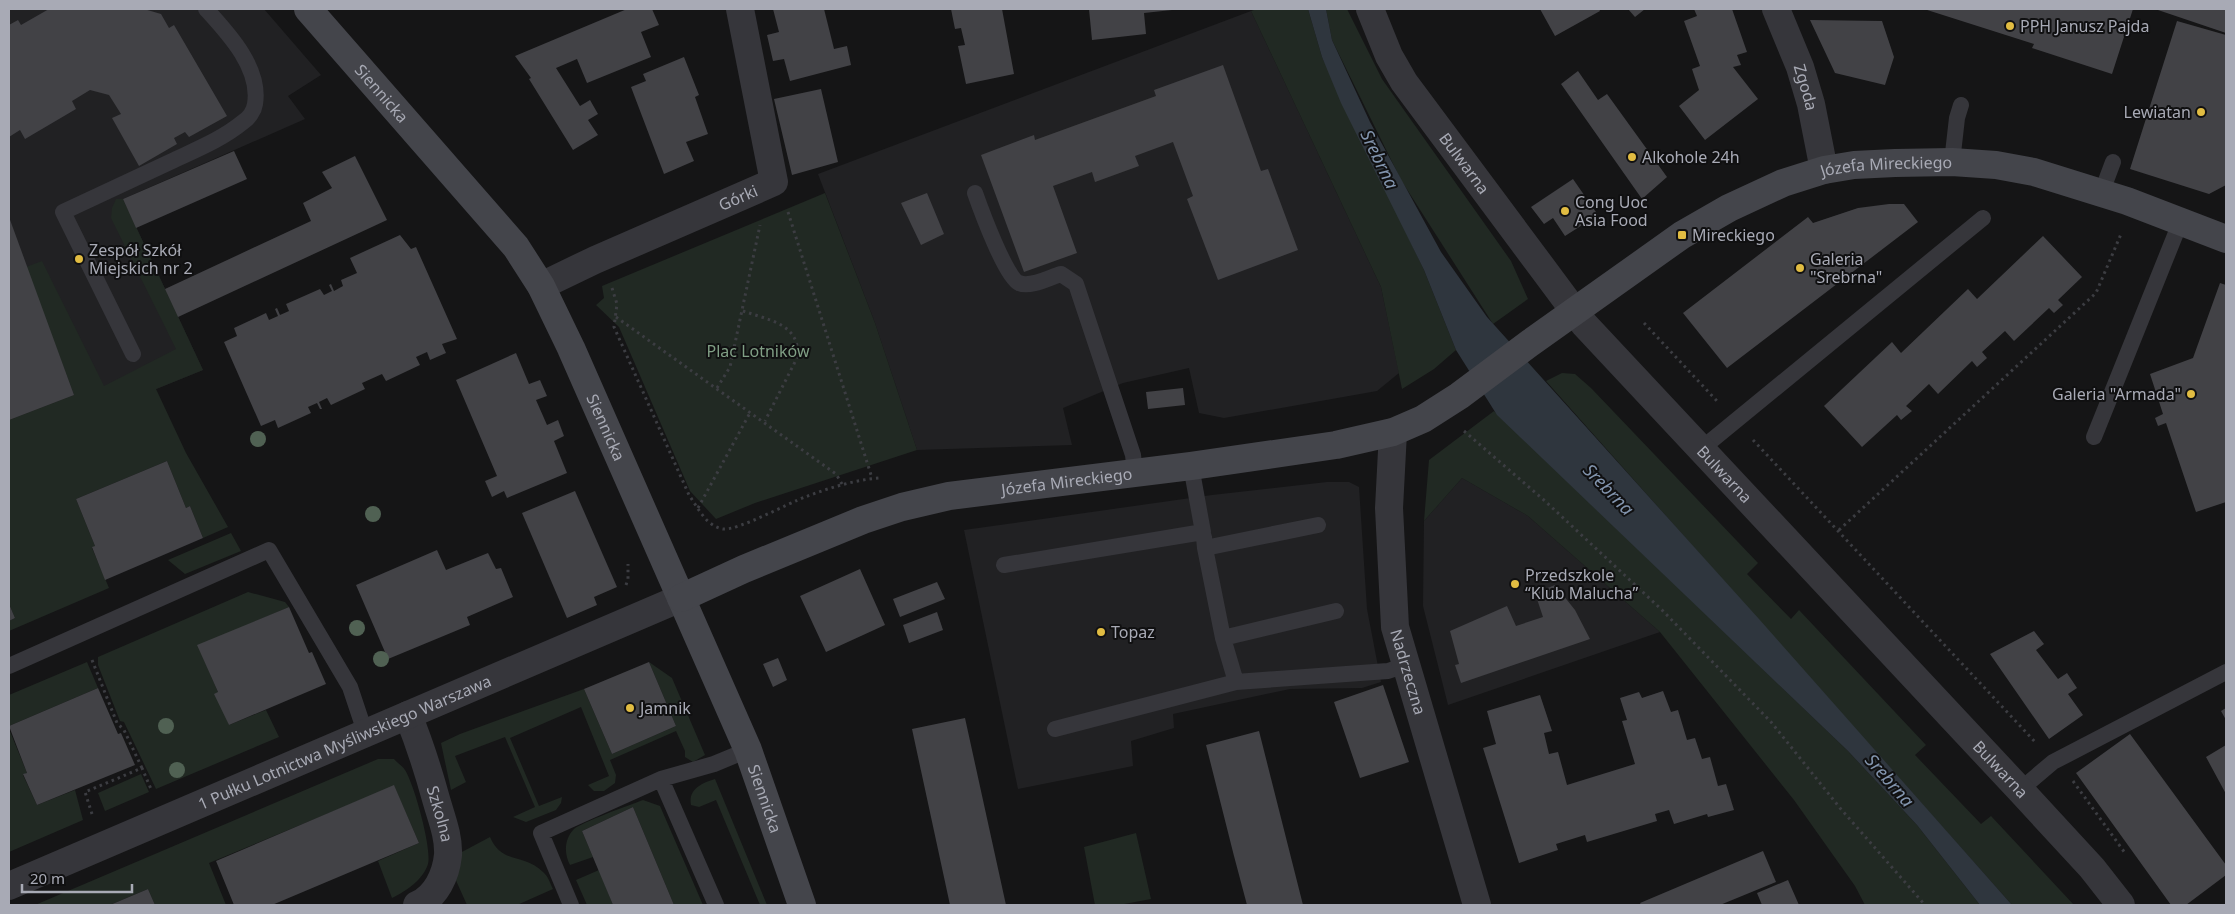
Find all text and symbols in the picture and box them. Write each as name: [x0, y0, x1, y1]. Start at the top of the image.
place label: PPH Janusz Pajda: [2020, 15, 2149, 37]
marker: PPH Janusz Pajda: [2004, 20, 2016, 32]
street label: Siennicka: [350, 59, 413, 127]
street label: Zgoda: [1789, 61, 1823, 112]
place label: Lewiatan: [2124, 101, 2191, 123]
marker: Lewiatan: [2195, 106, 2207, 118]
water label: Srebrna: [1355, 125, 1405, 193]
street label: Bulwarna: [1434, 128, 1495, 199]
place label: Alkohole 24h: [1642, 146, 1740, 168]
marker: Alkohole 24h: [1626, 151, 1638, 163]
street label: Józefa Mireckiego: [1815, 151, 1952, 182]
street label: Górki: [715, 179, 761, 216]
place label: Cong Uoc Asia Food: [1575, 191, 1648, 231]
marker: Cong Uoc Asia Food: [1559, 205, 1571, 217]
place label: Mireckiego: [1692, 224, 1775, 246]
marker: Mireckiego: [1676, 229, 1688, 241]
place label: Zespół Szkół Miejskich nr 2: [89, 239, 193, 279]
place label: Galeria "Srebrna": [1810, 248, 1882, 288]
marker: Zespół Szkół Miejskich nr 2: [73, 253, 85, 265]
marker: Galeria "Srebrna": [1794, 262, 1806, 274]
park label: Plac Lotników: [707, 340, 810, 362]
place label: Galeria "Armada": [2052, 383, 2181, 405]
marker: Galeria "Armada": [2185, 388, 2197, 400]
street label: Siennicka: [582, 390, 630, 464]
street label: Bulwarna: [1692, 441, 1757, 508]
water label: Srebrna: [1578, 458, 1640, 520]
street label: Józefa Mireckiego: [998, 462, 1134, 501]
place label: Przedszkole “Klub Malucha”: [1525, 564, 1639, 604]
marker: Przedszkole “Klub Malucha”: [1509, 578, 1521, 590]
place label: Topaz: [1111, 621, 1155, 643]
marker: Topaz: [1095, 626, 1107, 638]
street label: Nadrzeczna: [1385, 626, 1431, 717]
street label: 1 Pułku Lotnictwa Myśliwskiego Warszawa: [194, 670, 494, 815]
place label: Jamnik: [638, 697, 691, 719]
marker: Jamnik: [624, 702, 636, 714]
street label: Bulwarna: [1968, 736, 2033, 803]
water label: Srebrna: [1860, 748, 1920, 812]
street label: Siennicka: [743, 761, 787, 836]
street label: Szkolna: [422, 783, 458, 844]
scale bar: [22, 862, 132, 894]
text: 20 m: [30, 868, 65, 888]

